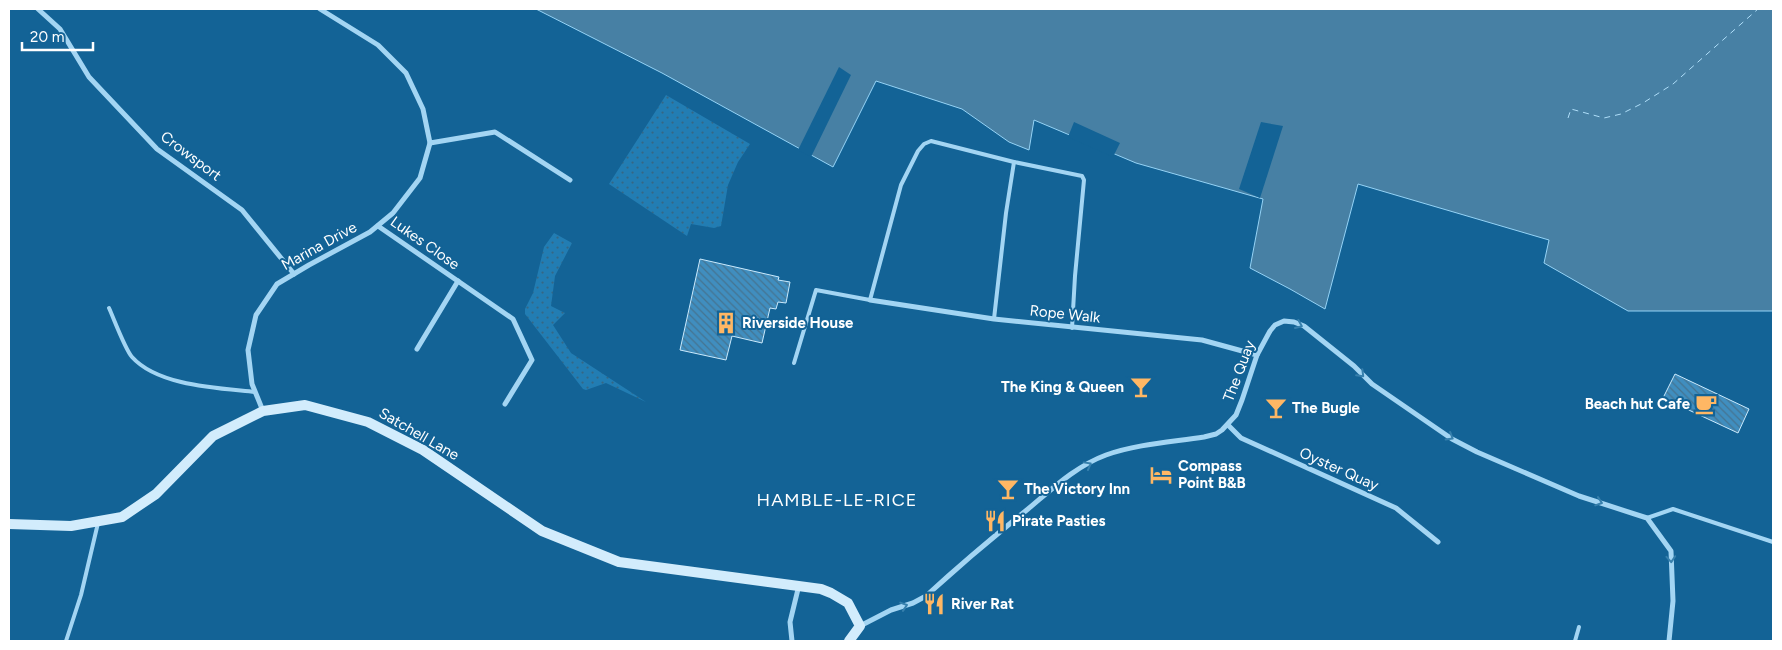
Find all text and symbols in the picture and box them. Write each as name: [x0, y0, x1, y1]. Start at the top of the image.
scale bar: [22, 20, 94, 52]
text: 20 m: [30, 28, 64, 46]
street label: Crowsport: [157, 127, 225, 185]
street label: Lukes Close: [387, 213, 463, 273]
street label: Marina Drive: [278, 218, 360, 274]
street label: Rope Walk: [1029, 301, 1102, 327]
building icon: Riverside House: [713, 310, 739, 336]
place label: Riverside House: [742, 314, 854, 332]
one-way arrow: [1294, 319, 1303, 329]
street label: The Quay: [1219, 338, 1259, 404]
one-way arrow: [1356, 368, 1365, 377]
bar icon: The King & Queen: [1128, 374, 1154, 400]
place label: The King & Queen: [1001, 378, 1124, 396]
cafe icon: Beach hut Cafe: [1693, 391, 1719, 417]
bar icon: The Bugle: [1263, 395, 1289, 421]
place label: Beach hut Cafe: [1585, 395, 1691, 413]
place label: The Bugle: [1292, 399, 1361, 417]
street label: Satchell Lane: [376, 404, 462, 464]
one-way arrow: [1445, 431, 1454, 441]
street label: Oyster Quay: [1297, 444, 1381, 494]
place label: Compass Point B&B: [1178, 457, 1246, 492]
one-way arrow: [1082, 461, 1091, 471]
hotel icon: Compass Point B&B: [1148, 462, 1174, 488]
bar icon: The Victory Inn: [995, 476, 1021, 502]
place label: The Victory Inn: [1024, 480, 1130, 498]
district label: HAMBLE-LE-RICE: [757, 489, 917, 511]
one-way arrow: [1594, 497, 1603, 507]
restaurant icon: Pirate Pasties: [982, 508, 1008, 534]
place label: Pirate Pasties: [1012, 512, 1106, 530]
one-way arrow: [1665, 555, 1676, 563]
restaurant icon: River Rat: [921, 591, 947, 617]
place label: River Rat: [951, 595, 1014, 613]
one-way arrow: [900, 601, 908, 611]

